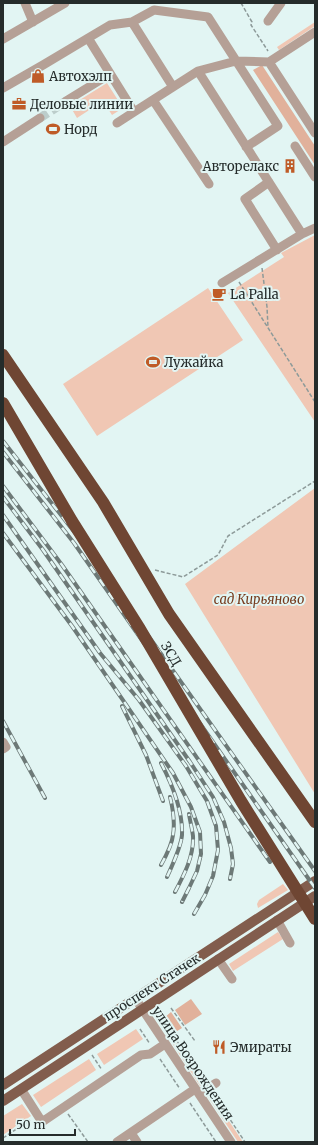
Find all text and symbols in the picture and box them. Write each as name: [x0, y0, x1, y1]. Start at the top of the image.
shop icon: Автохэлп: [30, 68, 46, 84]
place label: Автохэлп: [48, 68, 112, 85]
office icon: Деловые линии: [11, 96, 27, 112]
place label: Деловые линии: [30, 96, 133, 113]
sports icon: Норд: [45, 121, 61, 137]
place label: Норд: [64, 121, 98, 138]
place label: Авторелакс: [201, 158, 279, 175]
building icon: Авторелакс: [282, 158, 298, 174]
cafe icon: La Palla: [211, 286, 227, 302]
place label: La Palla: [230, 286, 279, 303]
sports icon: Лужайка: [145, 354, 161, 370]
place label: Лужайка: [164, 354, 224, 371]
park label: сад Кирьяново: [214, 591, 304, 608]
street label: ЗСД: [157, 639, 185, 669]
street label: проспект Стачек: [101, 949, 204, 1024]
street label: улица Возрождения: [148, 1003, 238, 1123]
restaurant icon: Эмираты: [211, 1039, 227, 1055]
place label: Эмираты: [230, 1039, 292, 1056]
scale bar: [10, 1111, 75, 1137]
text: 50 m: [16, 1117, 45, 1132]

